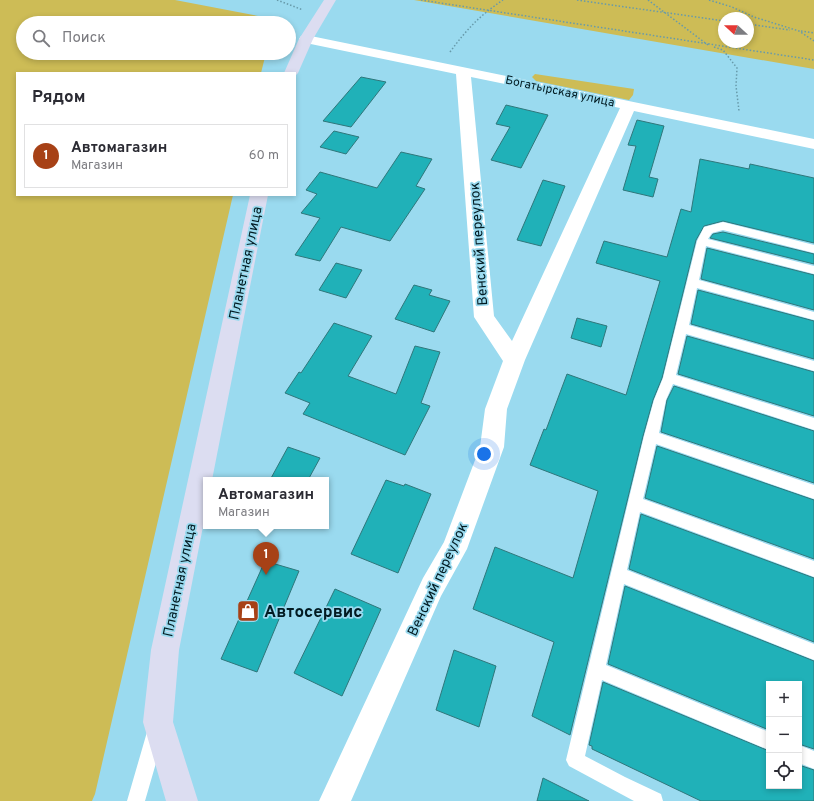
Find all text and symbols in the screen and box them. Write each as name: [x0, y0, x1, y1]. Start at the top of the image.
north arrow: [718, 12, 754, 48]
search box: [16, 16, 296, 60]
icon: search: [30, 27, 52, 49]
text: Поиск: [62, 29, 106, 48]
street label: Богатырская улица: [504, 73, 616, 111]
text: Рядом: [32, 87, 85, 109]
text: Автомагазин: [71, 139, 167, 158]
text: 1: [43, 148, 49, 164]
text: 60 m: [249, 148, 279, 164]
text: Магазин: [71, 158, 123, 174]
street label: Венский переулок: [467, 182, 492, 306]
street label: Планетная улица: [226, 205, 267, 321]
your location: [474, 444, 494, 464]
popup: [203, 477, 329, 529]
text: Автомагазин: [218, 486, 314, 505]
text: Магазин: [218, 505, 270, 521]
street label: Венский переулок: [405, 520, 472, 639]
street label: Планетная улица: [160, 522, 201, 638]
pin: 1: [253, 542, 279, 575]
shop icon: Автосервис: [235, 598, 261, 624]
place label: Автосервис: [264, 602, 362, 624]
map controls: [766, 681, 802, 789]
button: +: [766, 681, 802, 717]
button: −: [766, 717, 802, 753]
button: locate: [766, 753, 802, 789]

